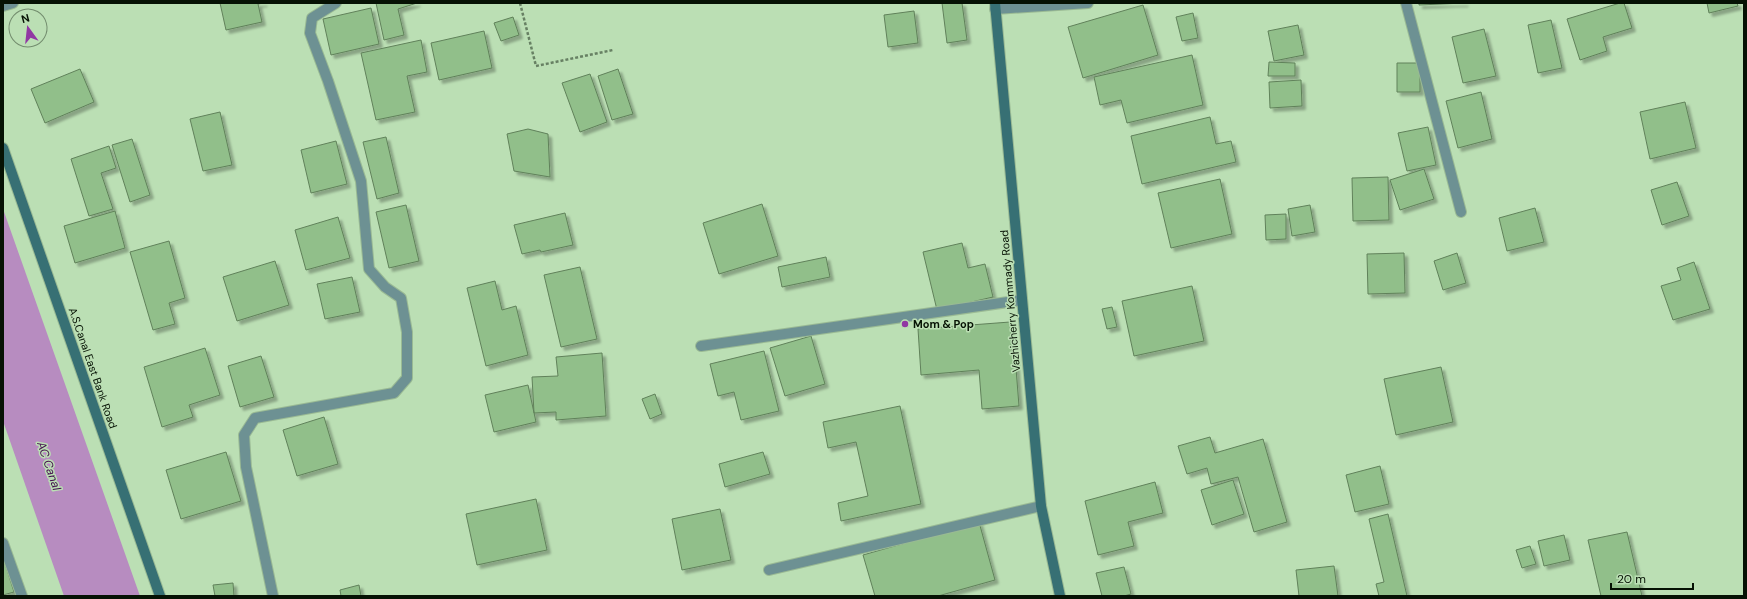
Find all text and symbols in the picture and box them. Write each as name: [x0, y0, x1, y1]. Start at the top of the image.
north arrow: [8, 8, 48, 48]
text: N: [20, 11, 31, 26]
street label: Vazhicherry Kommady Road: [997, 229, 1023, 373]
street label: A.S.Canal East Bank Road: [66, 306, 120, 430]
place label: Mom & Pop: [913, 317, 974, 331]
marker: Mom & Pop: [900, 319, 910, 329]
water label: AC Canal: [33, 438, 65, 493]
scale bar: [1611, 565, 1693, 591]
text: 20 m: [1617, 571, 1646, 587]

